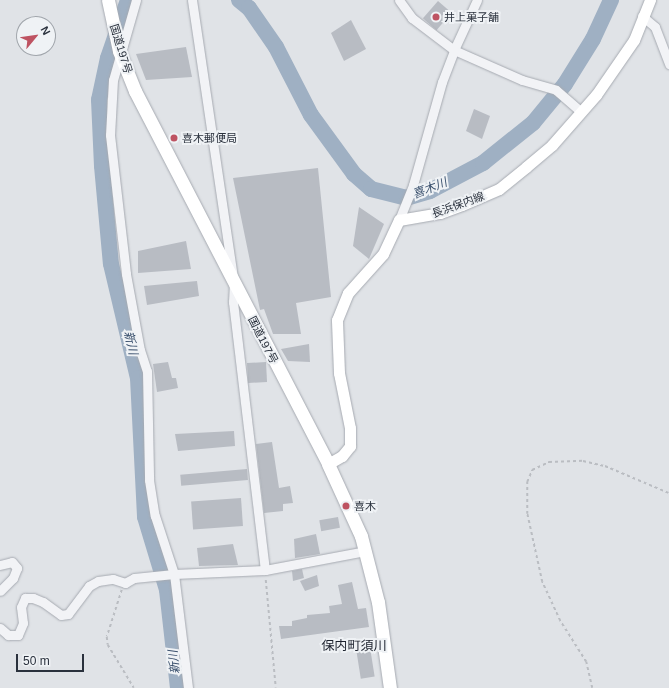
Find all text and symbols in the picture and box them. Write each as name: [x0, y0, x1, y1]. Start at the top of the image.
place label: 井上菓子舗: [444, 10, 499, 24]
marker: 井上菓子舗: [431, 12, 441, 22]
north arrow: [16, 16, 56, 56]
street label: 国道197号: [107, 23, 135, 75]
text: N: [38, 24, 53, 37]
place label: 喜木郵便局: [182, 131, 237, 145]
marker: 喜木郵便局: [169, 133, 179, 143]
water label: 喜木川: [411, 176, 449, 202]
street label: 長浜保内線: [430, 189, 486, 221]
street label: 国道197号: [245, 314, 281, 366]
water label: 新川: [120, 330, 140, 356]
place label: 喜木: [354, 499, 376, 513]
marker: 喜木: [341, 501, 351, 511]
district label: 保内町須川: [322, 638, 386, 654]
scale bar: [18, 646, 86, 672]
water label: 新川: [167, 649, 183, 675]
text: 50 m: [23, 654, 50, 668]

